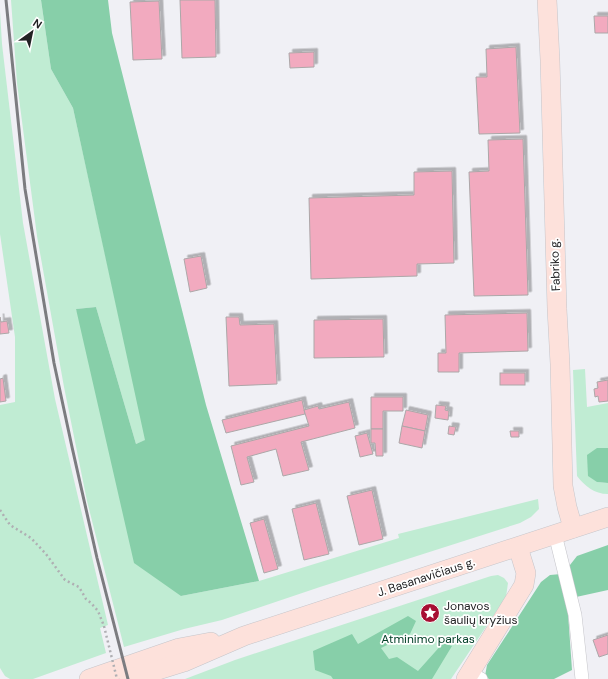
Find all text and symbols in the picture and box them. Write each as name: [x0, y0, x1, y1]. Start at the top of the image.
north arrow: [12, 12, 52, 52]
text: N: [30, 16, 45, 32]
street label: Fabriko g.: [546, 239, 564, 291]
street label: J. Basanavičiaus g.: [375, 554, 477, 600]
place label: Jonavos šaulių kryžius: [444, 598, 518, 628]
place icon: Jonavos šaulių kryžius: [419, 602, 441, 624]
park label: Atminimo parkas: [381, 631, 475, 647]

